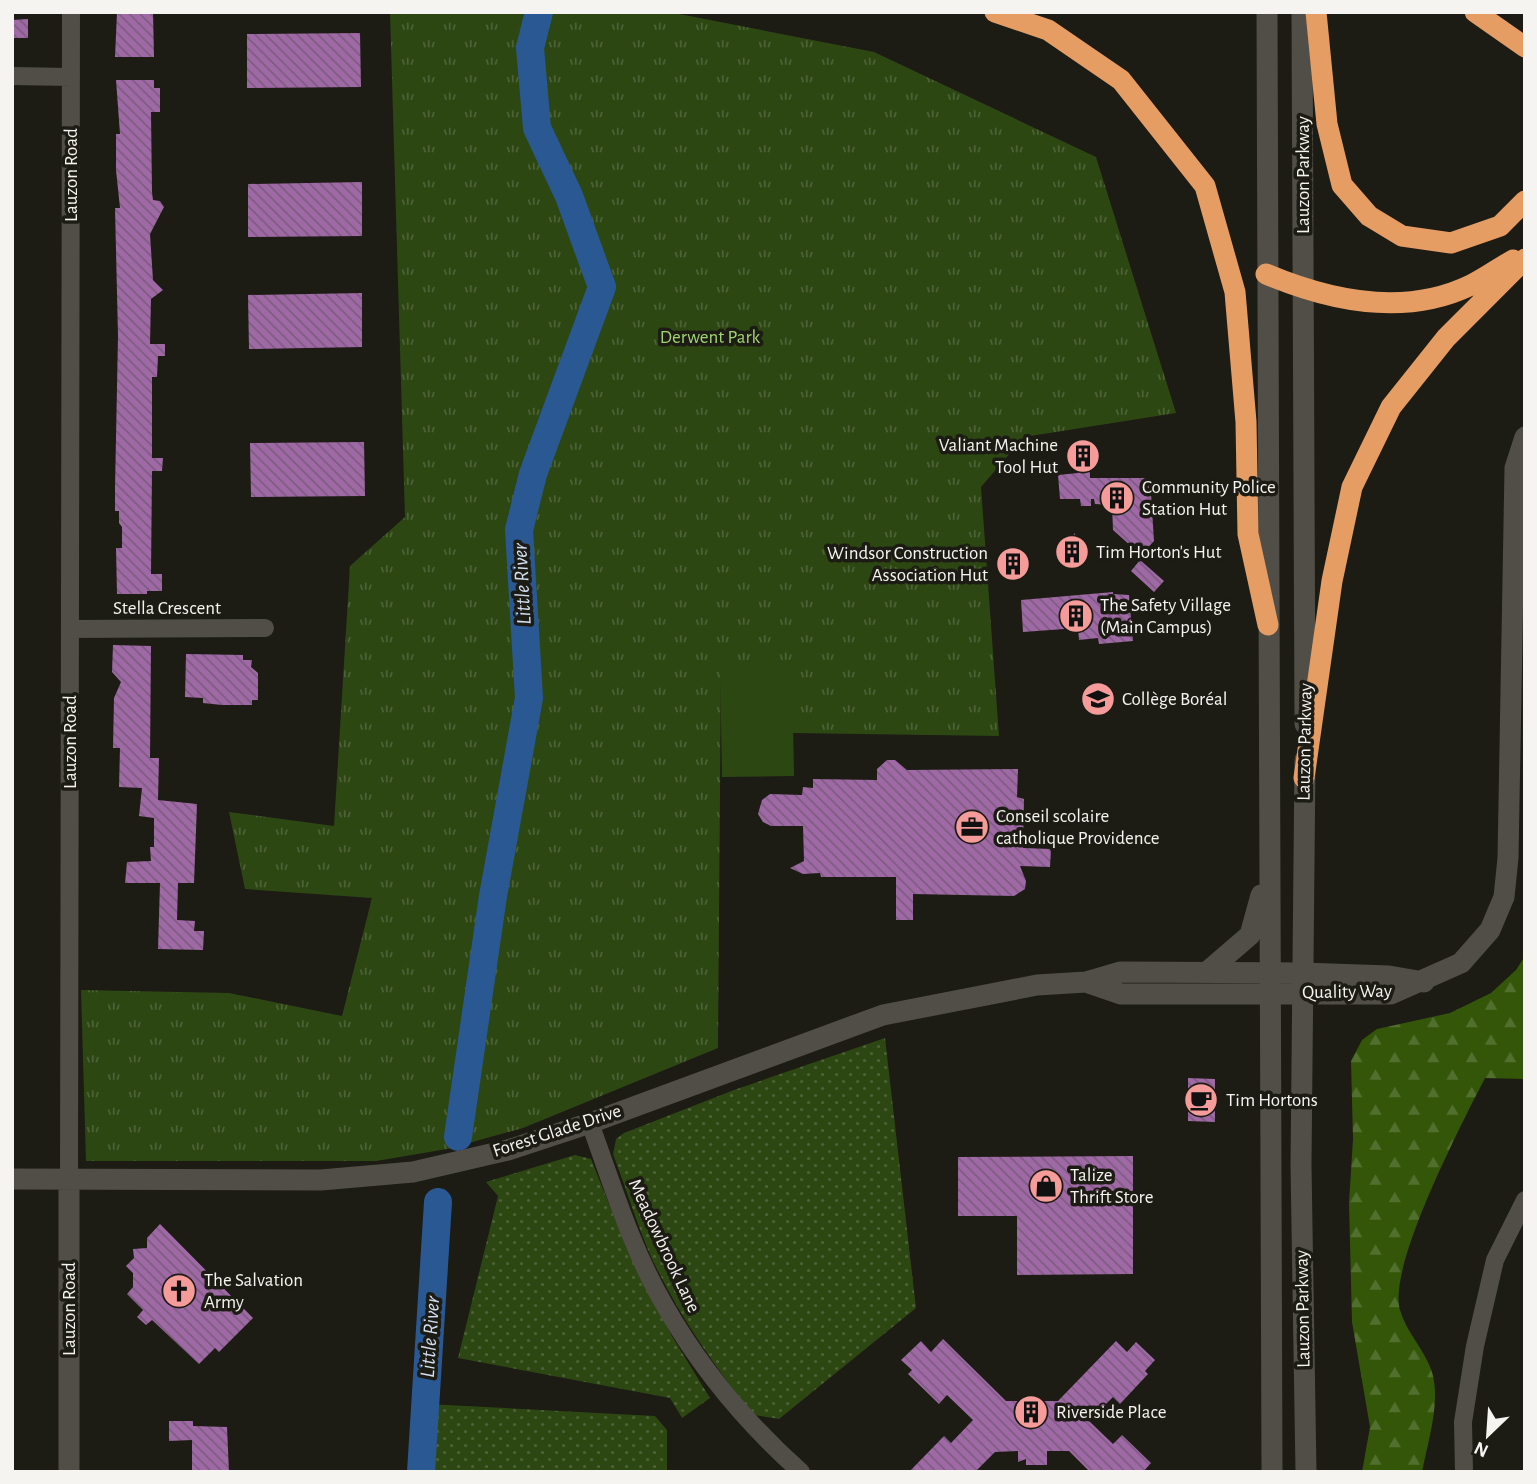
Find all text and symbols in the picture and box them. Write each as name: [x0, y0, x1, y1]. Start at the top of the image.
street label: Lauzon Parkway: [1294, 116, 1313, 234]
street label: Lauzon Road: [62, 128, 81, 222]
park label: Derwent Park: [660, 328, 761, 347]
place label: Valiant Machine Tool Hut: [939, 436, 1058, 477]
building icon: Valiant Machine Tool Hut: [1064, 437, 1102, 475]
place label: Community Police Station Hut: [1142, 478, 1276, 519]
building icon: Community Police Station Hut: [1098, 479, 1136, 517]
building icon: Tim Horton's Hut: [1053, 533, 1091, 571]
water label: Little River: [509, 541, 535, 625]
place label: Tim Horton's Hut: [1096, 543, 1222, 562]
place label: Windsor Construction Association Hut: [827, 544, 988, 585]
building icon: Windsor Construction Association Hut: [994, 545, 1032, 583]
place label: The Safety Village (Main Campus): [1100, 596, 1231, 637]
building icon: The Safety Village (Main Campus): [1057, 597, 1095, 635]
street label: Stella Crescent: [113, 599, 221, 618]
school or university icon: Collège Boréal: [1079, 680, 1117, 718]
street label: Lauzon Parkway: [1294, 683, 1316, 801]
place label: Collège Boréal: [1122, 690, 1227, 709]
street label: Lauzon Road: [61, 695, 80, 789]
place label: Conseil scolaire catholique Providence: [996, 807, 1160, 848]
office icon: Conseil scolaire catholique Providence: [953, 808, 991, 846]
street label: Quality Way: [1302, 982, 1392, 1002]
cafe icon: Tim Hortons: [1182, 1081, 1220, 1119]
place label: Tim Hortons: [1226, 1091, 1318, 1110]
street label: Forest Glade Drive: [490, 1101, 624, 1161]
place label: Talize Thrift Store: [1070, 1166, 1153, 1207]
shop icon: Talize Thrift Store: [1027, 1167, 1065, 1205]
street label: Meadowbrook Lane: [625, 1176, 703, 1316]
street label: Lauzon Parkway: [1292, 1250, 1314, 1368]
street label: Lauzon Road: [60, 1262, 79, 1356]
place label: The Salvation Army: [204, 1271, 303, 1312]
church icon: The Salvation Army: [160, 1272, 198, 1310]
water label: Little River: [417, 1294, 443, 1379]
building icon: Riverside Place: [1012, 1393, 1050, 1431]
north arrow: [1453, 1400, 1523, 1470]
place label: Riverside Place: [1056, 1403, 1167, 1422]
text: N: [1471, 1438, 1491, 1460]

